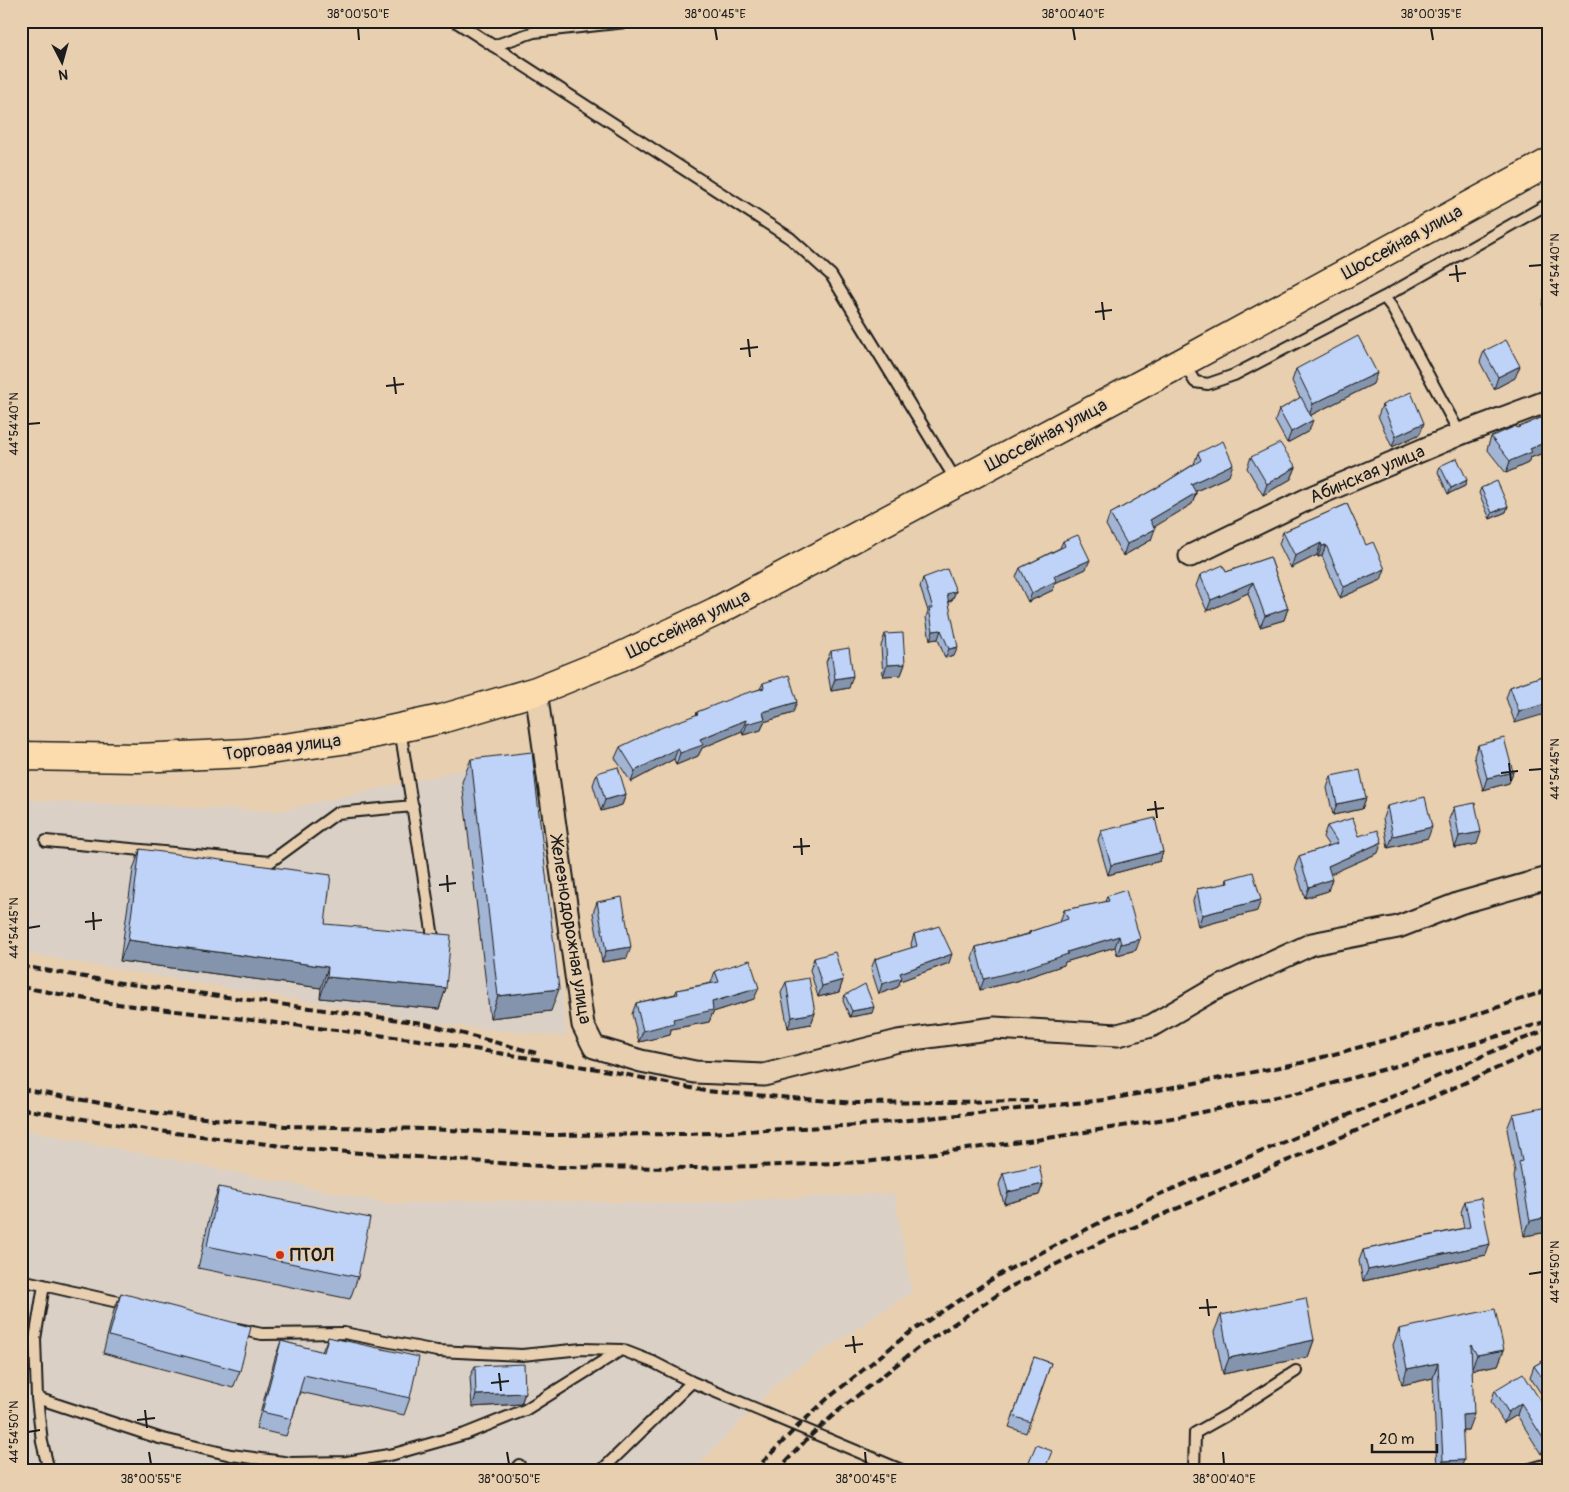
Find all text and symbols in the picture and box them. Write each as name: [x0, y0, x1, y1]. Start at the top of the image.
text: 38°00'50"E: [327, 7, 389, 22]
text: 38°00'45"E: [684, 7, 746, 22]
text: 38°00'40"E: [1041, 7, 1105, 22]
text: 38°00'35"E: [1400, 7, 1462, 22]
north arrow: [38, 38, 88, 88]
text: N: [58, 65, 69, 83]
street label: Шоссейная улица: [1338, 200, 1467, 285]
text: 44°54'40"N: [1548, 233, 1563, 297]
text: 44°54'40"N: [7, 392, 22, 456]
street label: Шоссейная улица: [981, 394, 1111, 477]
street label: Абинская улица: [1306, 440, 1428, 509]
street label: Шоссейная улица: [623, 585, 754, 664]
street label: Торговая улица: [222, 729, 342, 766]
text: 44°54'45"N: [1548, 738, 1563, 800]
street label: Железнодорожная улица: [544, 831, 597, 1026]
text: 44°54'45"N: [7, 897, 22, 959]
text: 44°54'50"N: [1548, 1241, 1563, 1303]
place label: ПТОЛ: [290, 1244, 334, 1267]
marker: ПТОЛ: [274, 1249, 286, 1261]
text: 44°54'50"N: [7, 1401, 22, 1463]
scale bar: [1372, 1422, 1436, 1454]
text: 20 m: [1379, 1430, 1414, 1449]
text: 38°00'55"E: [121, 1472, 181, 1487]
text: 38°00'50"E: [478, 1472, 540, 1487]
text: 38°00'45"E: [835, 1472, 897, 1487]
text: 38°00'40"E: [1192, 1472, 1256, 1487]

